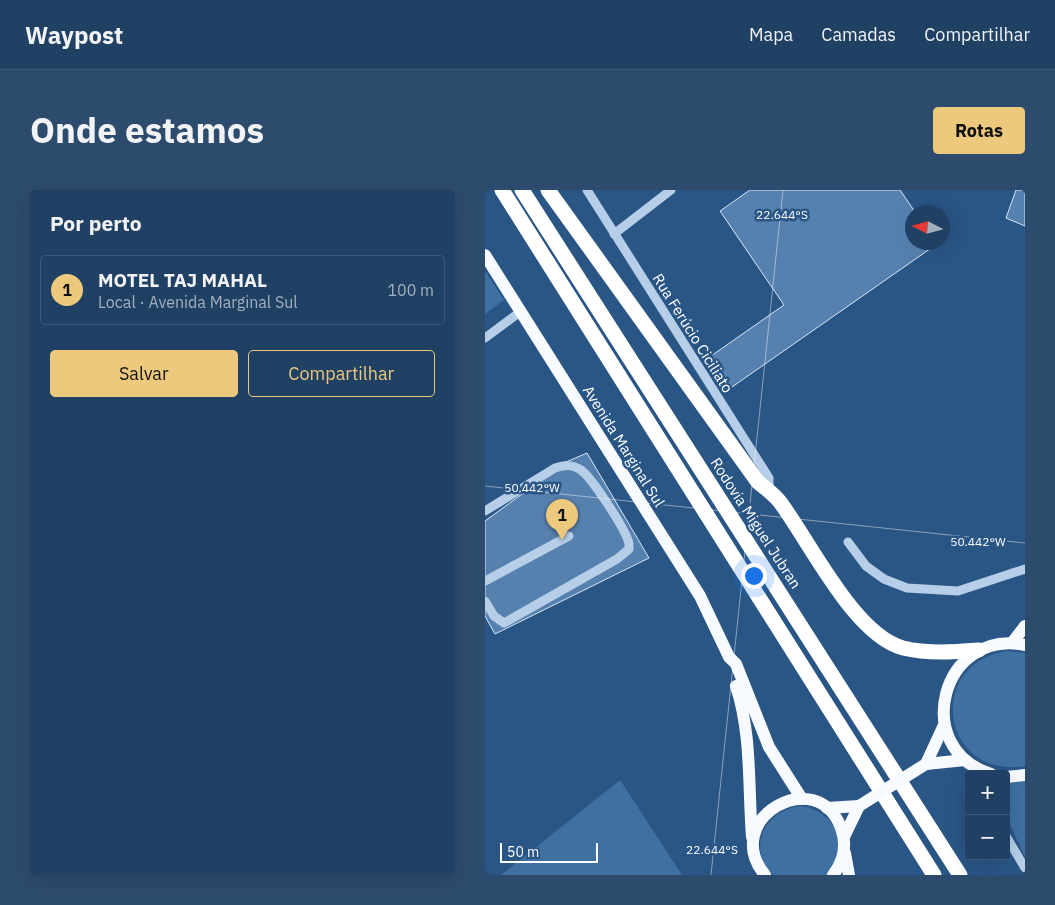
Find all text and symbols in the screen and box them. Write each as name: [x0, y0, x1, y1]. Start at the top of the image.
text: Waypost: [25, 19, 123, 51]
text: Mapa: [749, 23, 793, 46]
text: Camadas: [821, 23, 896, 46]
text: Compartilhar: [924, 23, 1030, 46]
text: Onde estamos: [30, 107, 264, 153]
button: Rotas: [933, 107, 1025, 154]
north arrow: [905, 205, 950, 250]
text: 22.644°S: [756, 207, 808, 222]
text: Por perto: [50, 209, 142, 237]
text: MOTEL TAJ MAHAL: [98, 268, 267, 292]
street label: Rua Ferúcio Ciciliato: [649, 270, 737, 396]
text: 1: [62, 280, 72, 300]
text: 100 m: [387, 280, 434, 300]
text: Local · Avenida Marginal Sul: [98, 292, 298, 312]
button: Salvar: [50, 350, 238, 397]
button: Compartilhar: [248, 350, 435, 397]
street label: Avenida Marginal Sul: [579, 382, 669, 510]
street label: Rodovia Miguel Jubran: [707, 454, 805, 592]
text: 50.442°W: [504, 480, 560, 495]
pin: 1: [546, 499, 578, 540]
text: 50.442°W: [950, 534, 1006, 549]
your location: [741, 563, 767, 589]
map controls: [965, 770, 1010, 860]
button: +: [965, 770, 1010, 815]
button: −: [965, 815, 1010, 860]
scale bar: [500, 840, 597, 863]
text: 22.644°S: [686, 842, 738, 857]
text: 50 m: [507, 843, 539, 861]

